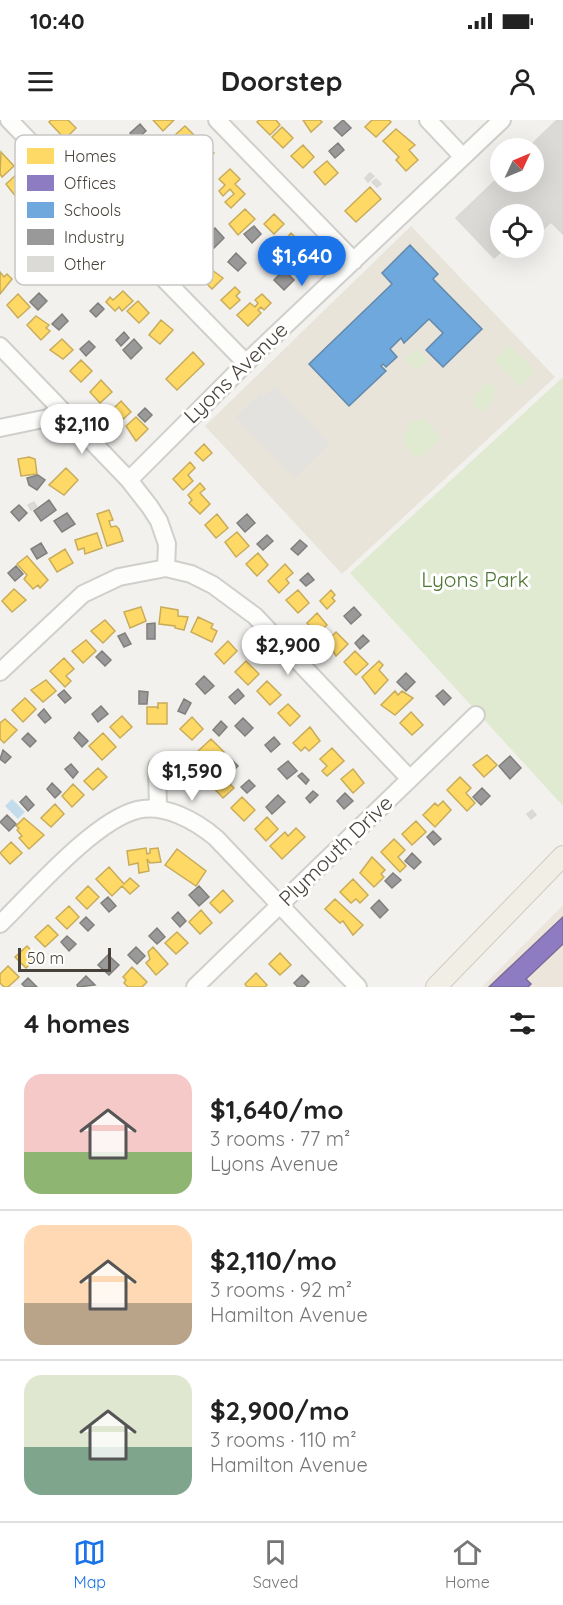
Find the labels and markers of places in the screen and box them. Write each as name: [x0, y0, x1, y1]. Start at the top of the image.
pin: $1,640: [253, 236, 351, 287]
pin: $2,110: [33, 404, 131, 455]
pin: $2,900: [239, 625, 337, 676]
pin: $1,590: [143, 751, 241, 802]

